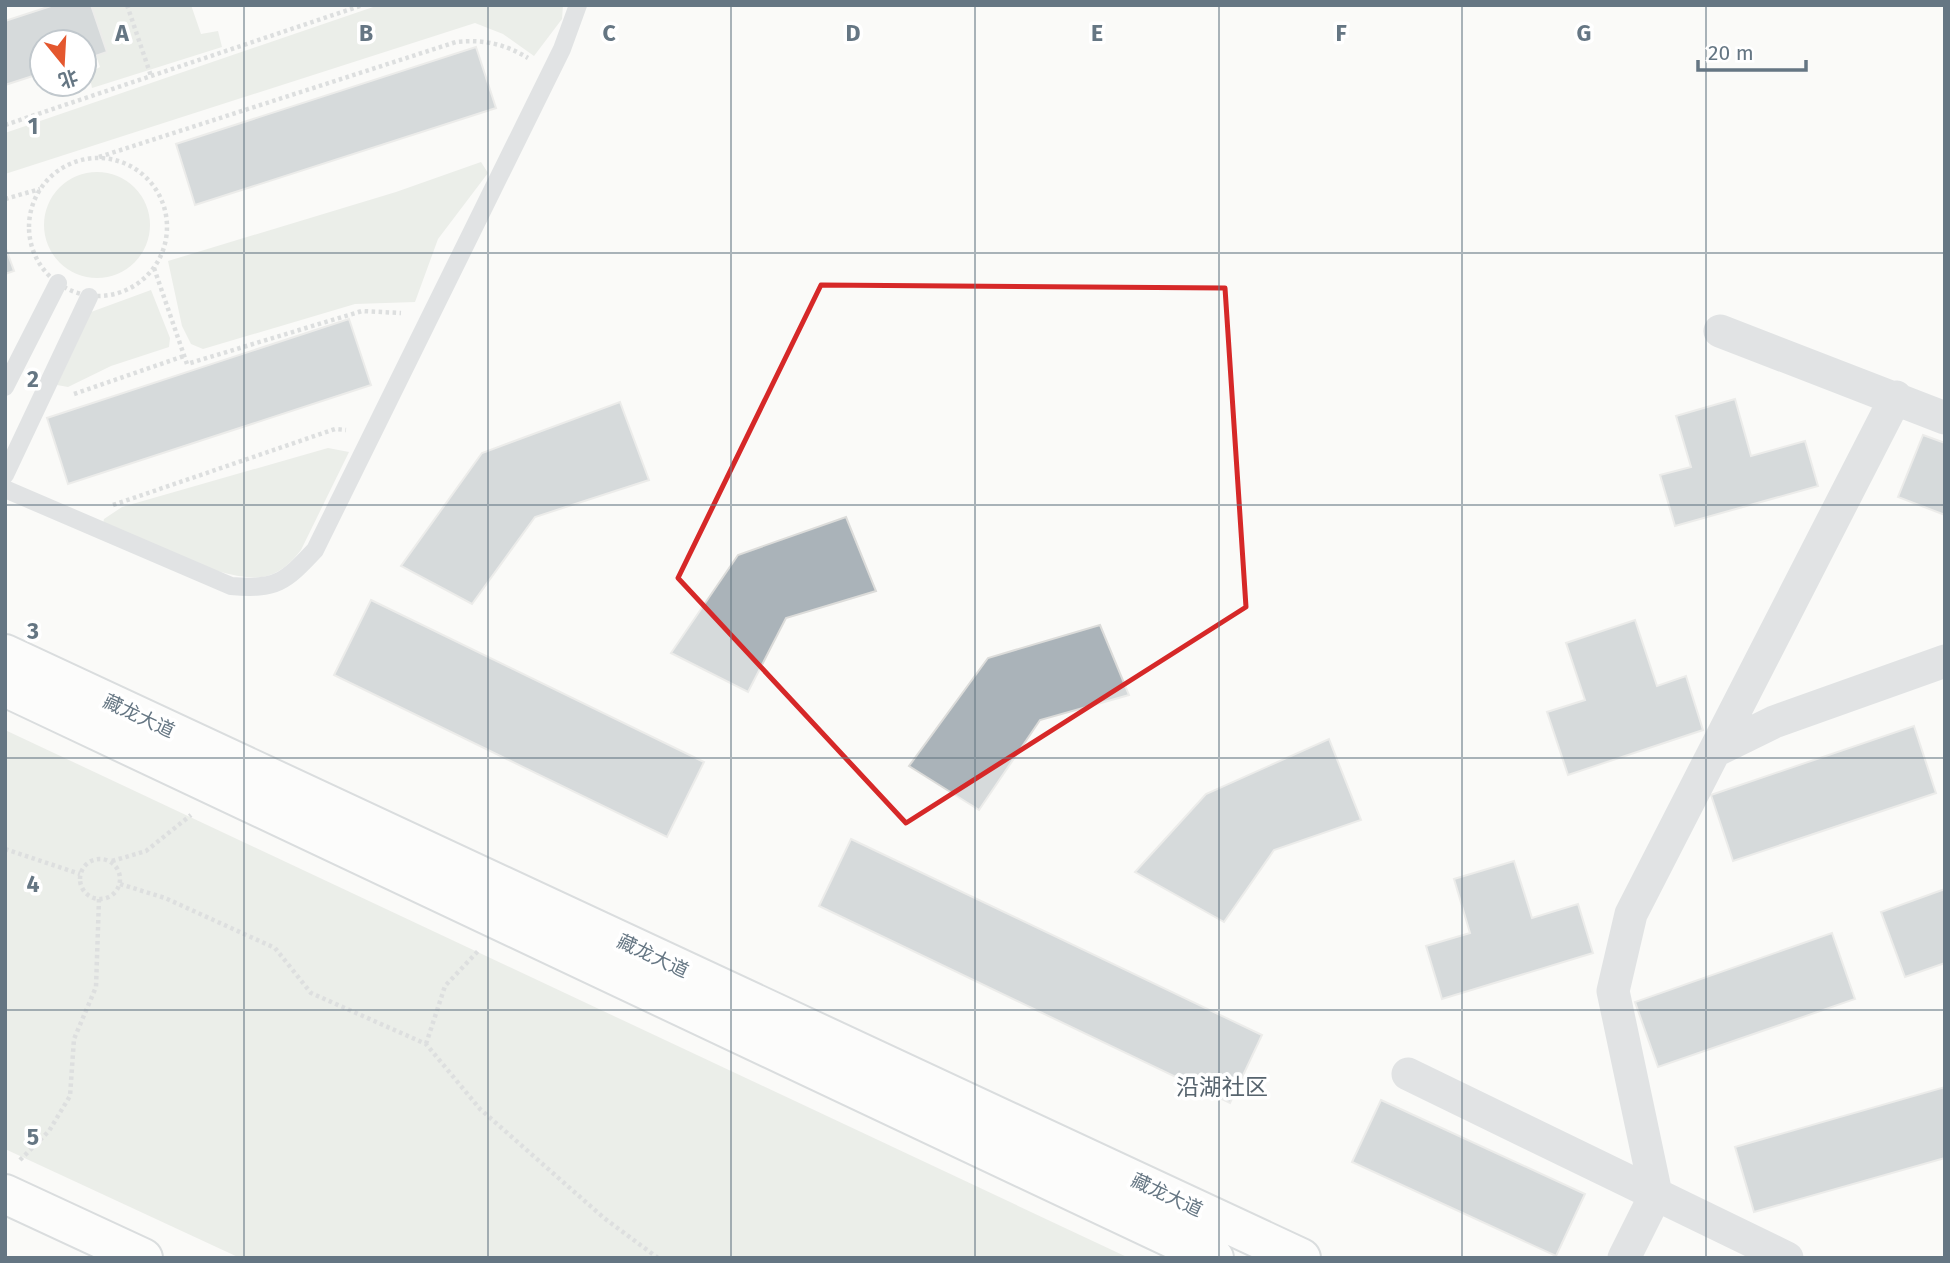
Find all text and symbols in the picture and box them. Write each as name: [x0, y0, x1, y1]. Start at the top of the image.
text: A: [114, 19, 129, 47]
text: B: [359, 19, 373, 47]
text: C: [602, 19, 616, 47]
text: D: [846, 19, 861, 47]
text: E: [1091, 19, 1103, 47]
text: F: [1335, 19, 1347, 47]
text: G: [1577, 19, 1591, 47]
north arrow: [28, 28, 98, 98]
scale bar: [1698, 28, 1806, 72]
text: 20 m: [1708, 40, 1754, 66]
text: 北: [56, 65, 81, 93]
text: 1: [28, 112, 38, 140]
text: 2: [27, 365, 39, 393]
text: 3: [26, 617, 39, 645]
street label: 藏龙大道: [100, 690, 178, 742]
text: 4: [27, 870, 40, 898]
street label: 藏龙大道: [614, 930, 692, 982]
district label: 沿湖社区: [1176, 1073, 1268, 1101]
text: 5: [27, 1123, 39, 1151]
street label: 藏龙大道: [1128, 1169, 1206, 1221]

